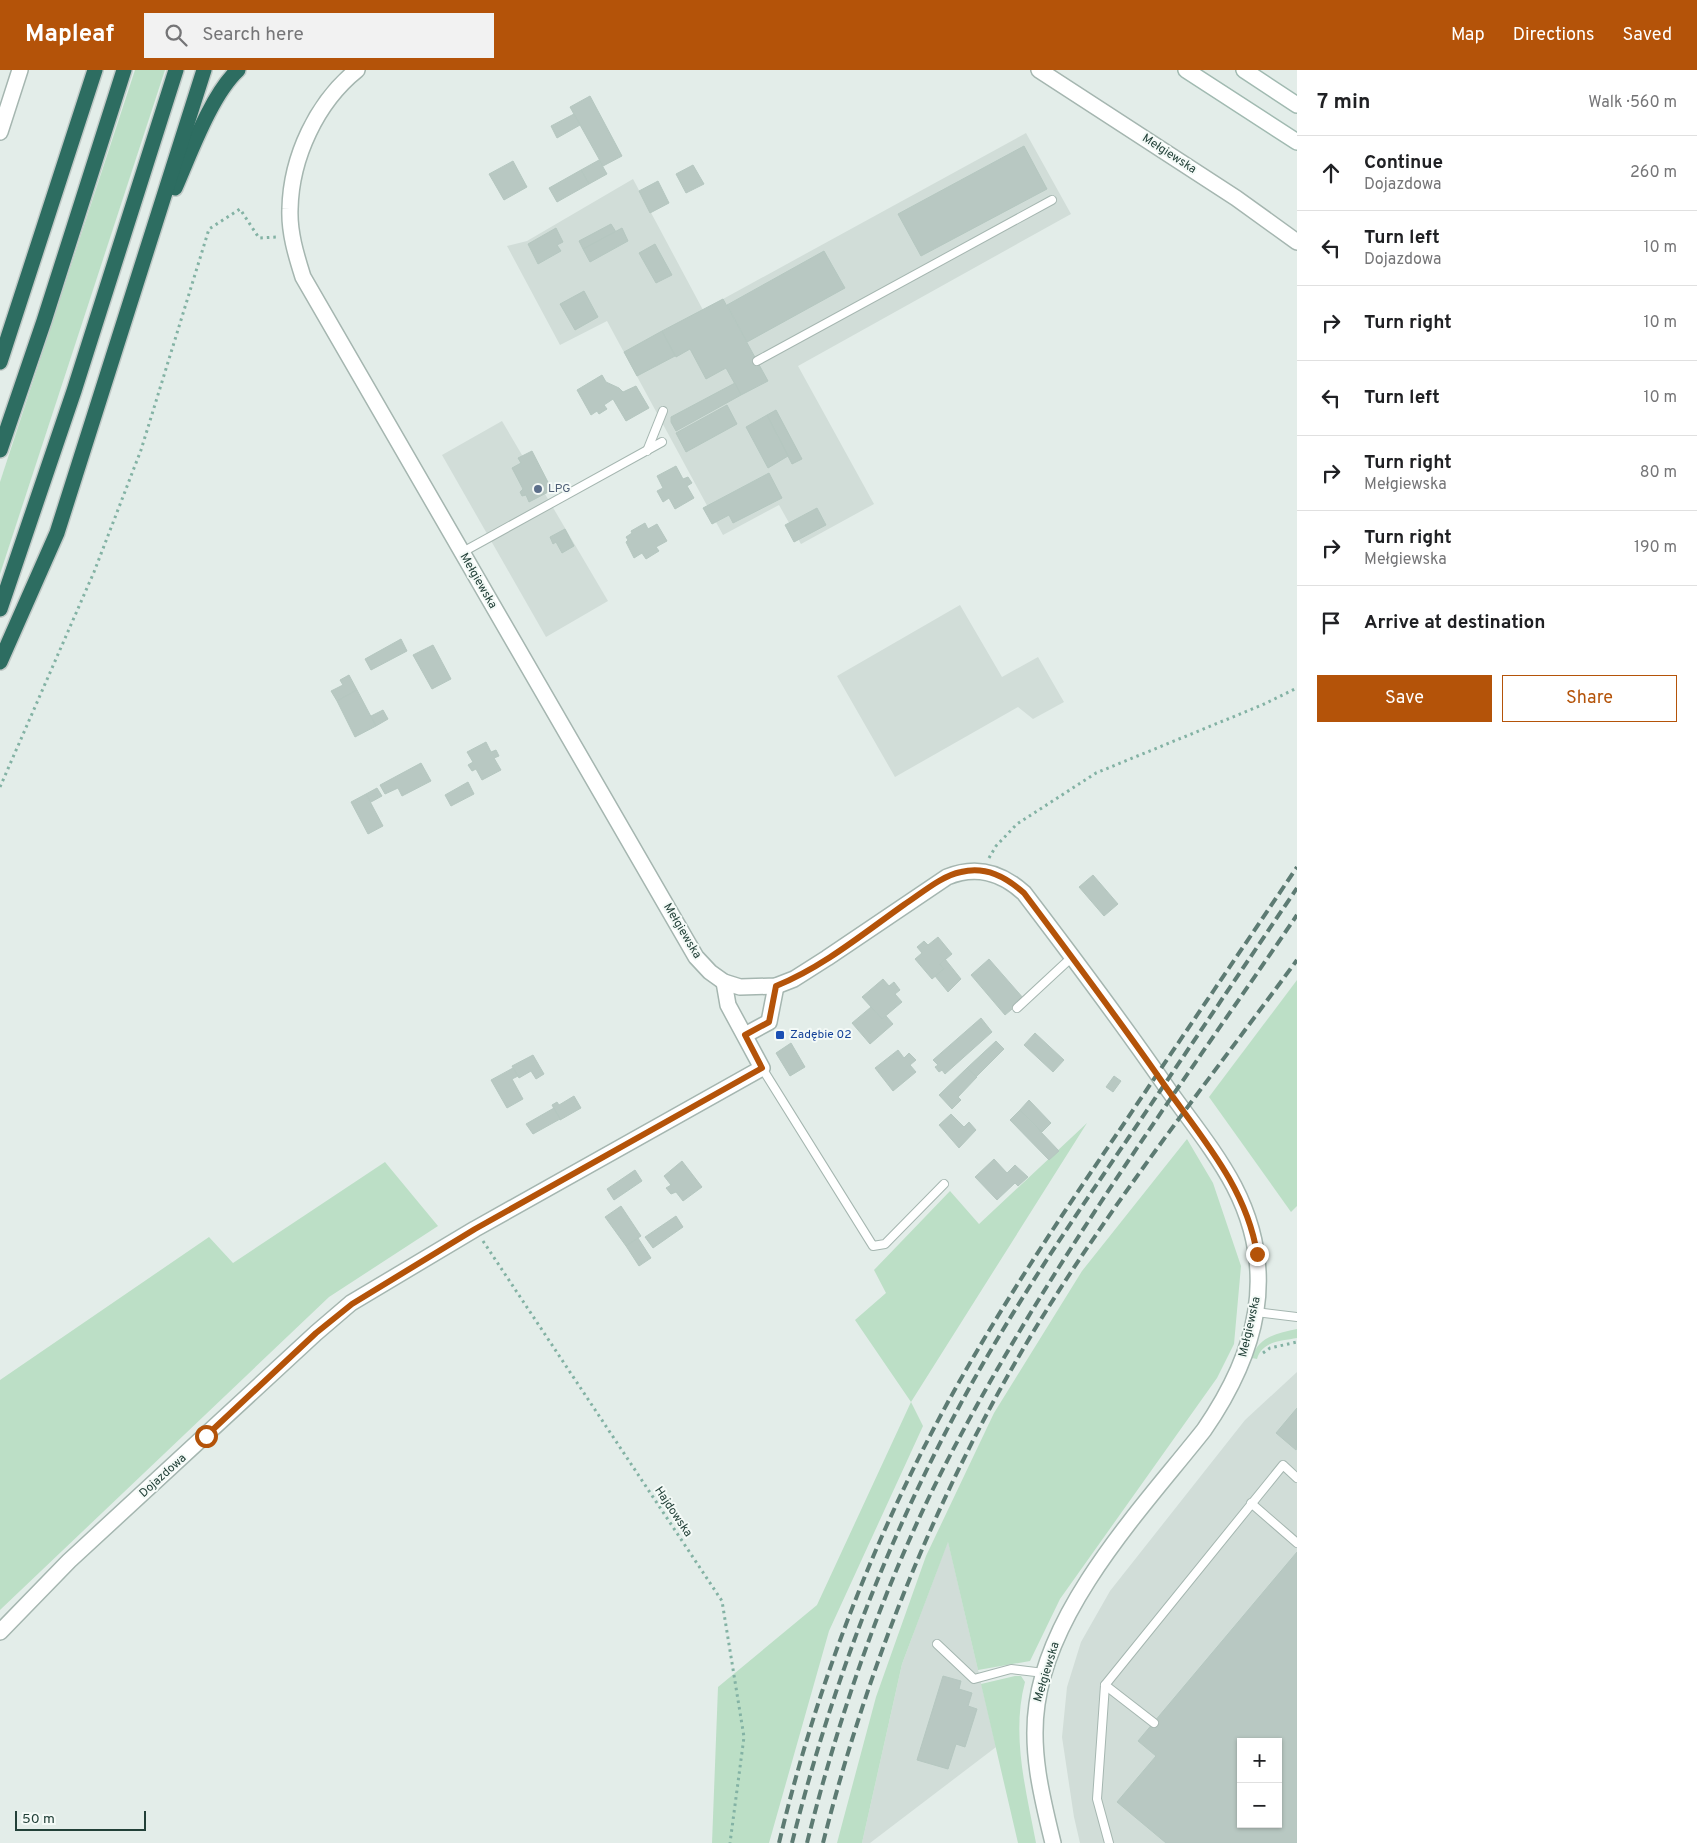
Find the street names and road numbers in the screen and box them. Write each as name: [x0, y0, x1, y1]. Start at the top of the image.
street label: Mełgiewska: [1139, 130, 1199, 178]
street label: Mełgiewska: [456, 550, 500, 612]
street label: Mełgiewska: [659, 900, 705, 962]
street label: Mełgiewska: [1235, 1295, 1265, 1359]
street label: Dojazdowa: [136, 1451, 190, 1501]
street label: Hajdowska: [650, 1484, 696, 1540]
street label: Mełgiewska: [1030, 1640, 1064, 1704]

